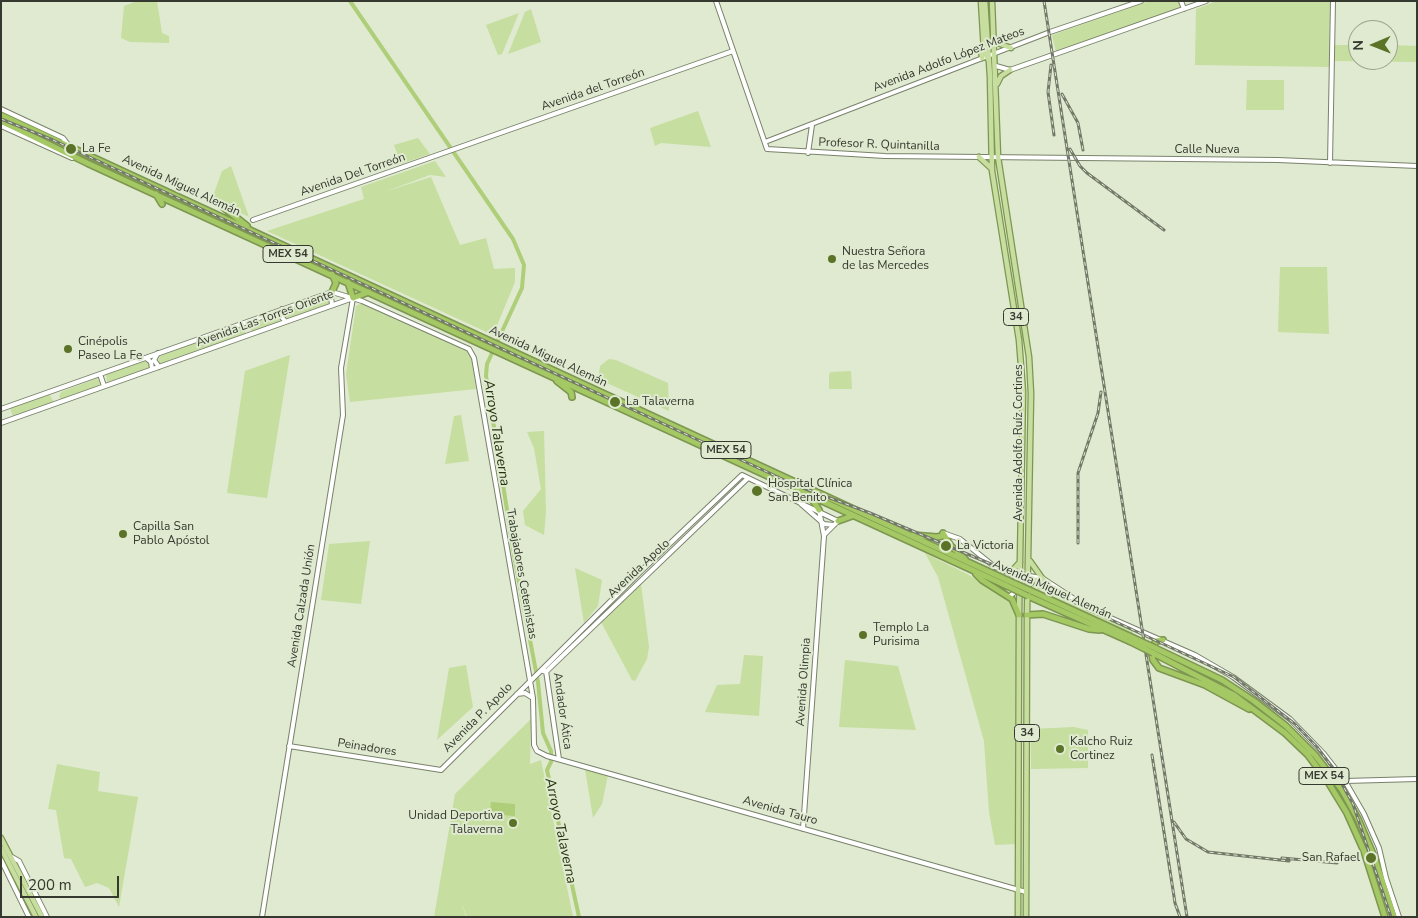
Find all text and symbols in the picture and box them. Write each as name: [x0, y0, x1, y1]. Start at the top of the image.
north arrow: [1348, 20, 1398, 70]
street label: Avenida Adolfo López Mateos: [871, 24, 1027, 96]
text: N: [1349, 40, 1368, 51]
street label: Avenida del Torreón: [539, 66, 647, 114]
street label: Profesor R. Quintanilla: [818, 136, 940, 154]
marker: La Fe: [64, 142, 78, 156]
place label: La Fe: [82, 142, 111, 156]
street label: Calle Nueva: [1174, 143, 1240, 157]
street label: Avenida Del Torreón: [299, 150, 407, 200]
street label: Avenida Miguel Alemán: [120, 152, 242, 220]
road number: MEX 54: [263, 245, 313, 262]
place label: Nuestra Señora de las Mercedes: [842, 245, 929, 273]
marker: Nuestra Señora de las Mercedes: [826, 253, 838, 265]
street label: Avenida Las Torres Oriente: [194, 287, 336, 351]
road number: 34: [1004, 308, 1028, 326]
street label: Avenida Miguel Alemán: [487, 323, 609, 391]
place label: Cinépolis Paseo La Fe: [78, 335, 142, 363]
marker: Cinépolis Paseo La Fe: [62, 343, 74, 355]
street label: Avenida Adolfo Ruíz Cortines: [1012, 364, 1026, 522]
water label: Arroyo Talaverna: [479, 379, 513, 487]
marker: La Talaverna: [608, 395, 622, 409]
place label: La Talaverna: [626, 395, 694, 409]
road number: MEX 54: [701, 442, 751, 458]
place label: Hospital Clínica San Benito: [768, 477, 852, 505]
marker: Hospital Clínica San Benito: [750, 484, 764, 498]
street label: Trabajadores Cetemistas: [502, 508, 540, 640]
place label: Capilla San Pablo Apóstol: [133, 520, 209, 548]
marker: Capilla San Pablo Apóstol: [117, 528, 129, 540]
street label: Avenida Apolo: [605, 537, 673, 601]
marker: La Victoria: [939, 539, 953, 553]
place label: La Victoria: [957, 539, 1014, 553]
street label: Avenida Calzada Unión: [285, 543, 319, 669]
street label: Avenida Miguel Alemán: [990, 557, 1114, 623]
place label: Templo La Purisima: [873, 621, 929, 649]
marker: Templo La Purisima: [857, 629, 869, 641]
street label: Avenida Olimpia: [794, 637, 814, 727]
street label: Andador Ática: [549, 672, 575, 750]
street label: Avenida P. Apolo: [440, 680, 516, 756]
road number: 34: [1014, 724, 1040, 741]
place label: Kalcho Ruiz Cortinez: [1070, 735, 1133, 763]
street label: Peinadores: [336, 736, 398, 760]
marker: Kalcho Ruiz Cortinez: [1054, 743, 1066, 755]
road number: MEX 54: [1299, 768, 1349, 784]
water label: Arroyo Talaverna: [541, 777, 579, 885]
street label: Avenida Tauro: [741, 793, 819, 829]
place label: Unidad Deportiva Talaverna: [408, 809, 503, 837]
marker: Unidad Deportiva Talaverna: [507, 817, 519, 829]
place label: San Rafael: [1302, 851, 1360, 865]
marker: San Rafael: [1364, 851, 1378, 865]
scale bar: [22, 866, 121, 898]
text: 200 m: [28, 875, 72, 895]

